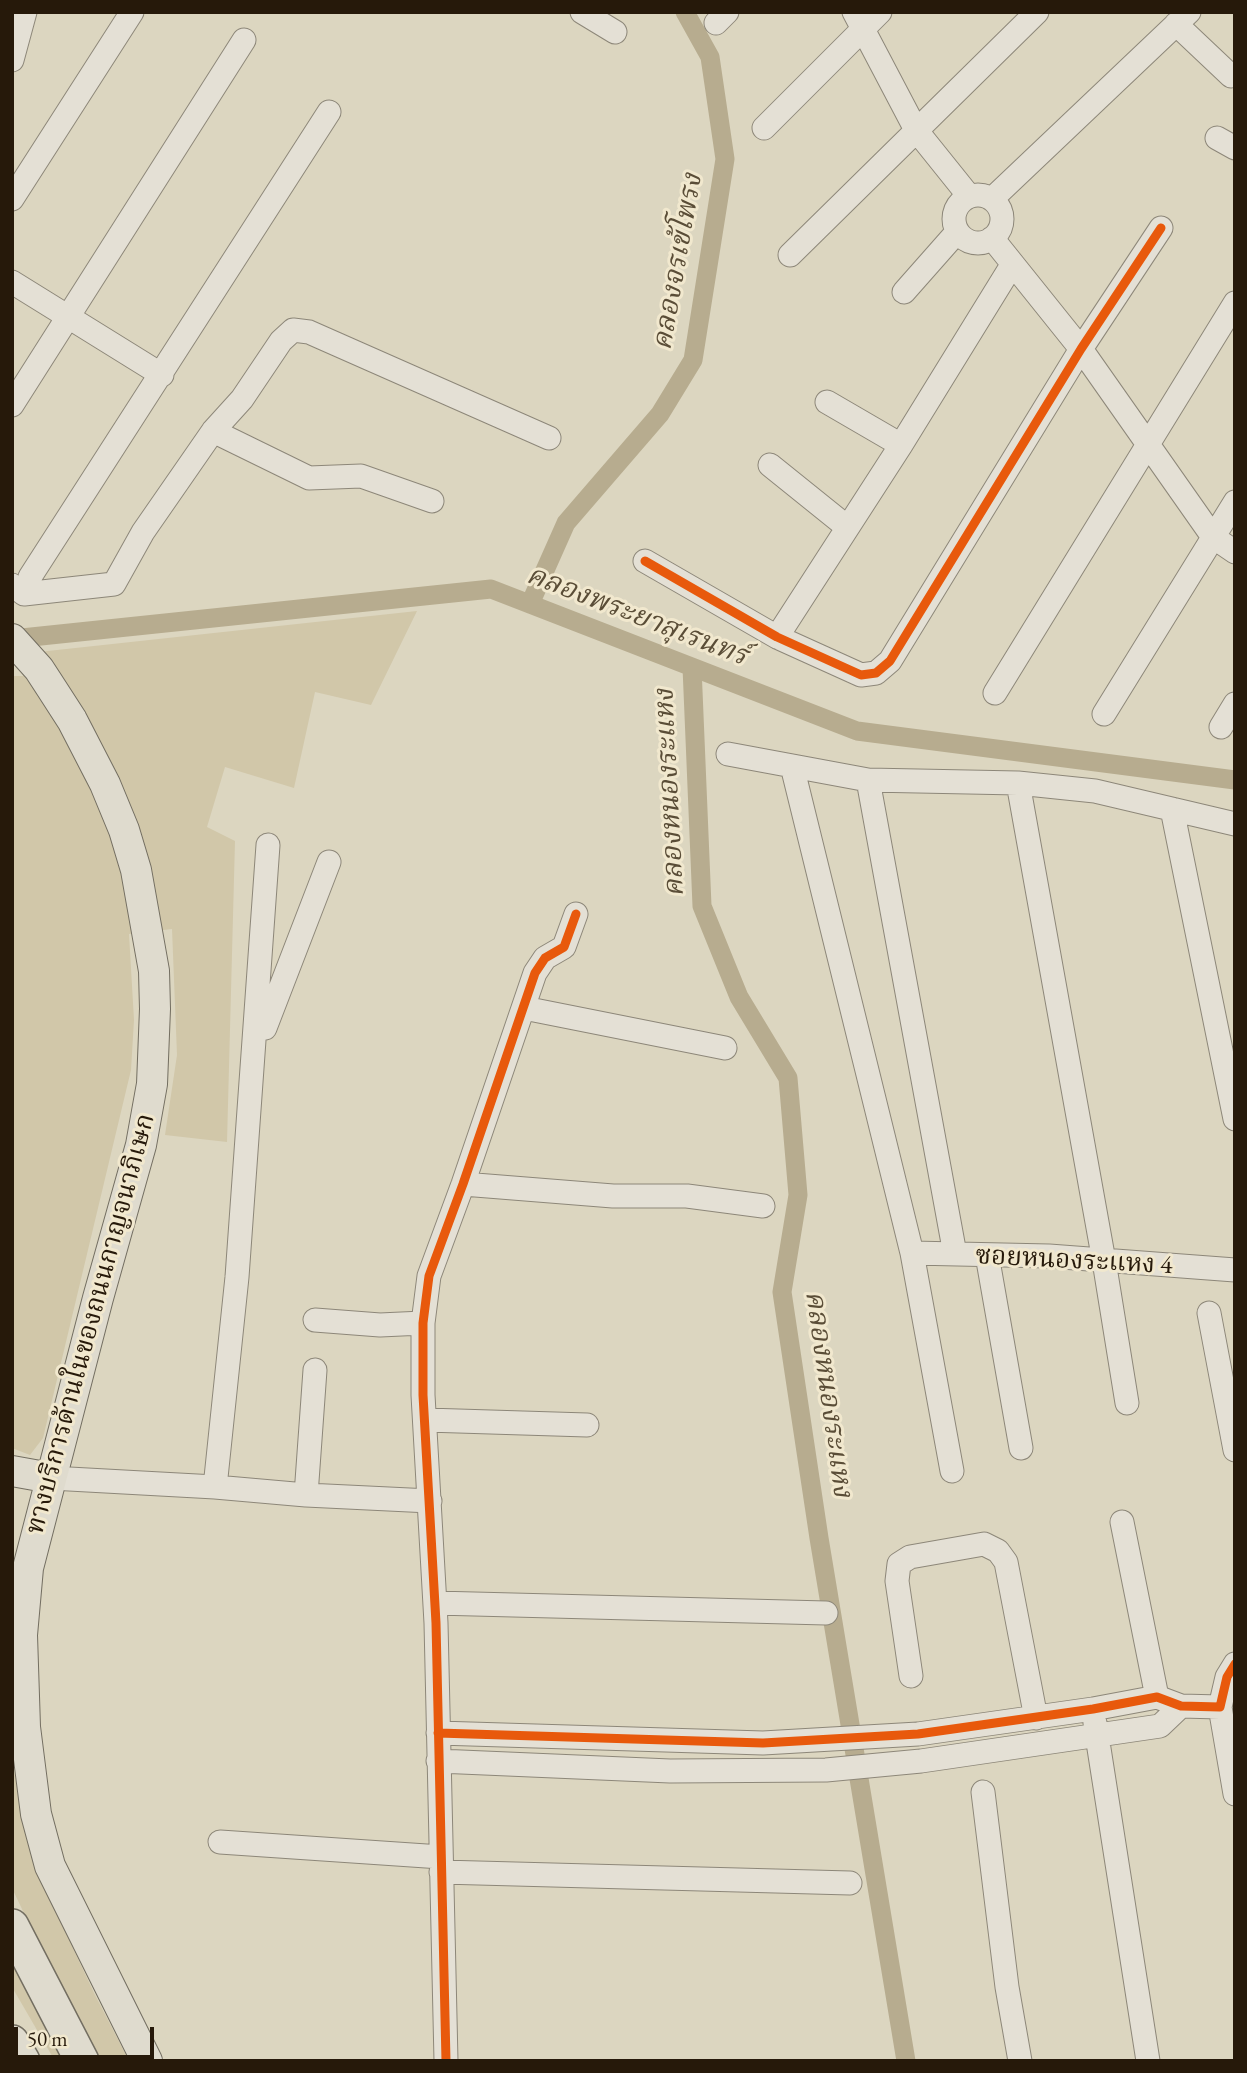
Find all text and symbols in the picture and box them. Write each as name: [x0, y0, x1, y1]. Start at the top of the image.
water label: คลองจรเข้โพรง: [646, 171, 710, 353]
water label: คลองพระยาสุเรนทร์: [522, 558, 752, 674]
water label: คลองหนองระแหง: [648, 688, 692, 898]
street label: ทางบริการด้านในของถนนกาญจนาภิเษก: [20, 1110, 162, 1538]
street label: ซอยหนองระแหง 4: [975, 1240, 1173, 1282]
water label: คลองหนองระแหง: [797, 1289, 859, 1499]
scale bar: [18, 2014, 158, 2058]
text: 50 m: [27, 2025, 68, 2052]

